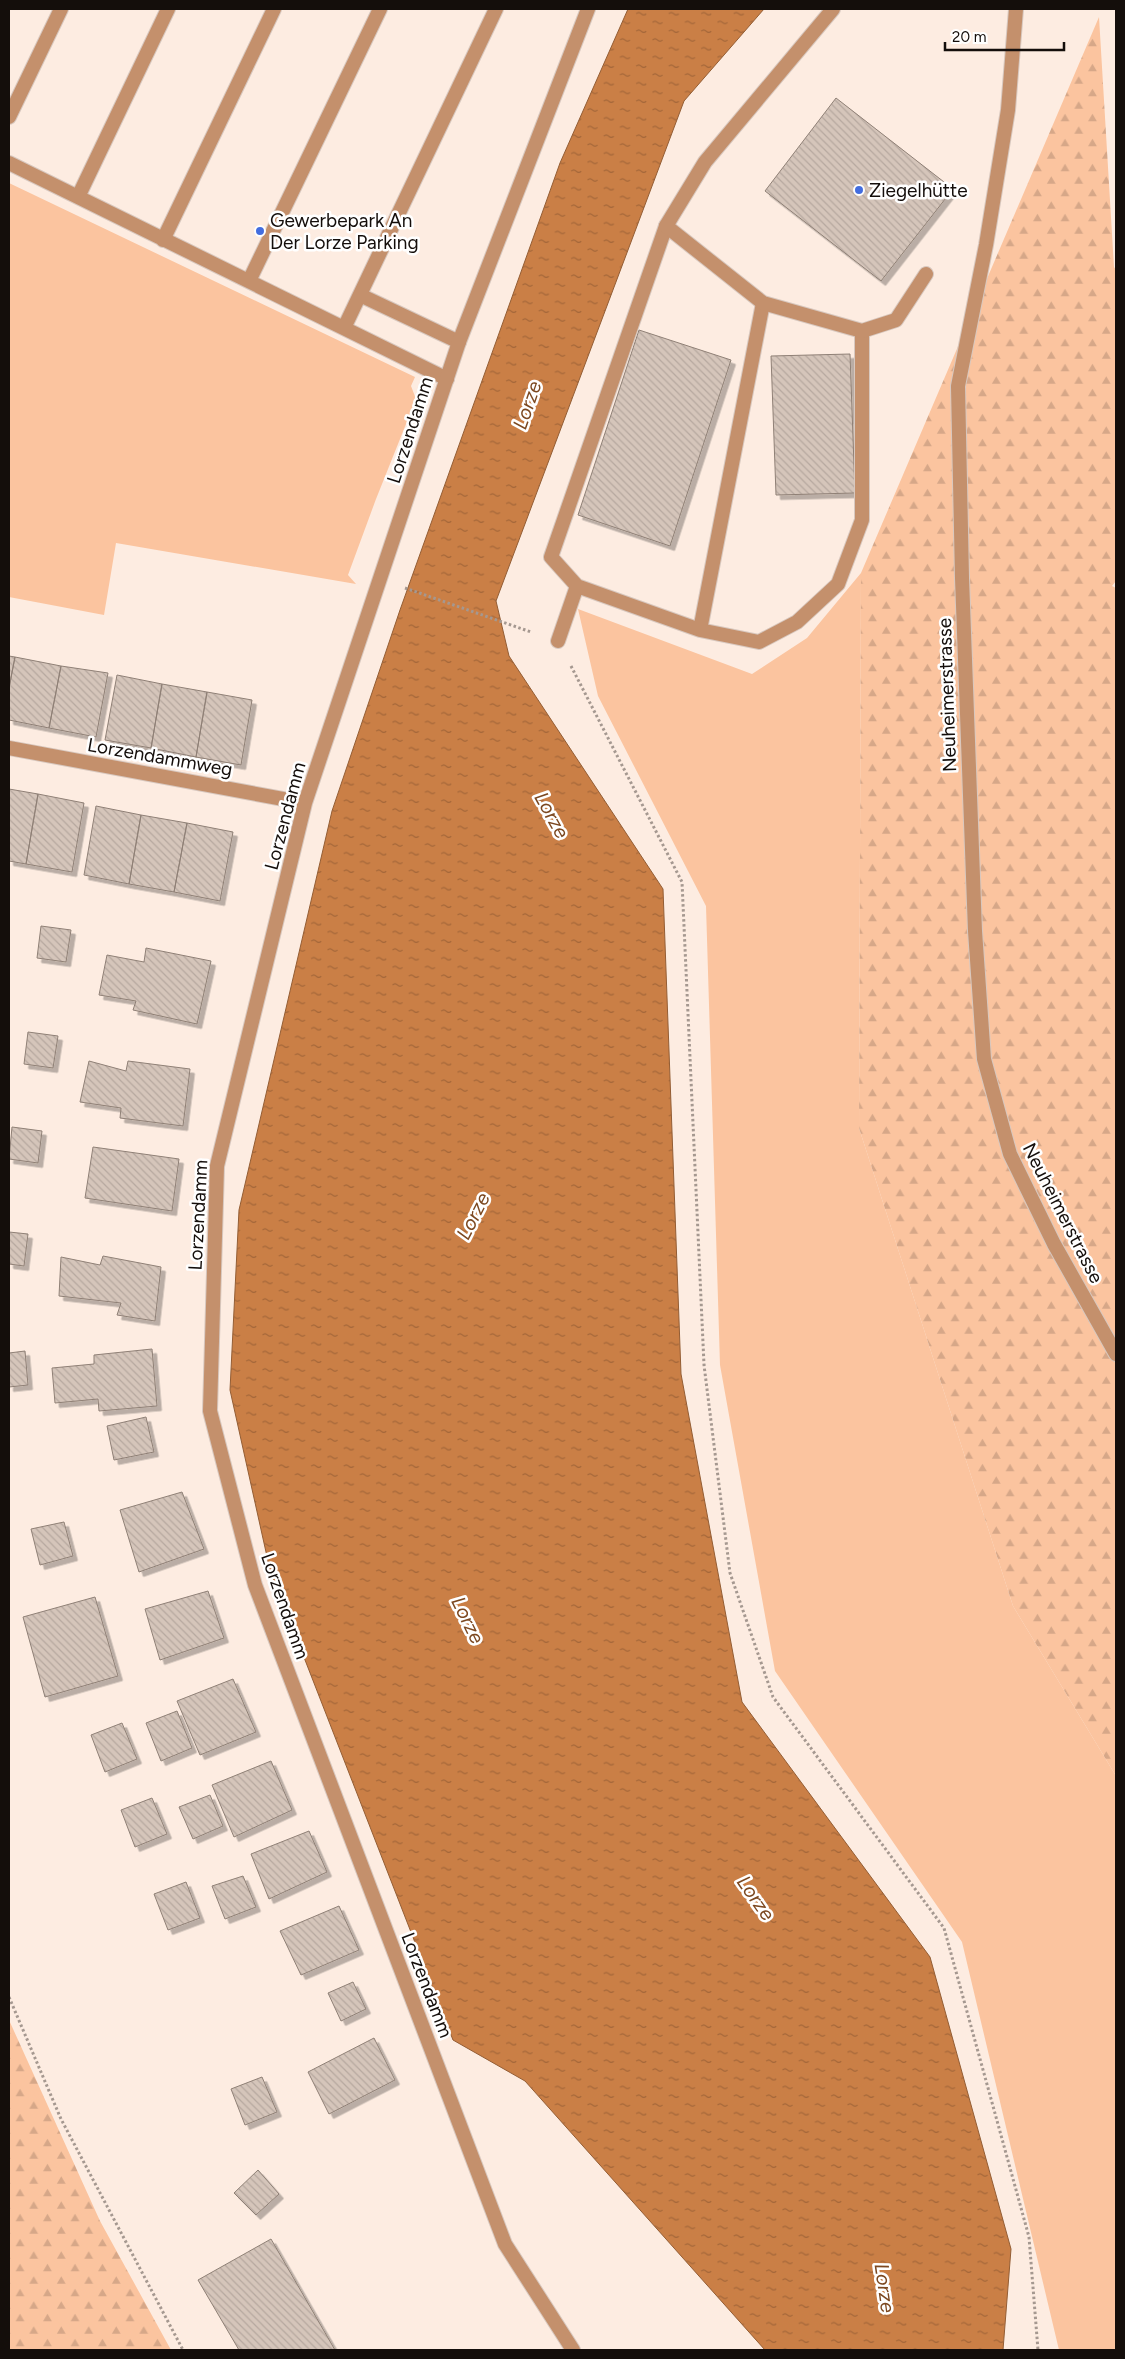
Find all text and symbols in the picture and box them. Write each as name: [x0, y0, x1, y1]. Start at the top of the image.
scale bar: [945, 20, 1064, 52]
text: 20 m: [952, 28, 986, 46]
place label: Ziegelhütte: [869, 179, 968, 202]
marker: Ziegelhütte: [853, 184, 865, 196]
place label: Gewerbepark An Der Lorze Parking: [270, 209, 419, 254]
marker: Gewerbepark An Der Lorze Parking: [254, 225, 266, 237]
street label: Lorzendamm: [382, 374, 438, 486]
water label: Lorze: [508, 378, 546, 432]
street label: Neuheimerstrasse: [933, 618, 961, 772]
street label: Lorzendammweg: [86, 733, 234, 781]
street label: Lorzendamm: [260, 760, 310, 872]
water label: Lorze: [529, 787, 575, 843]
street label: Neuheimerstrasse: [1018, 1139, 1108, 1287]
street label: Lorzendamm: [184, 1159, 212, 1271]
water label: Lorze: [451, 1188, 495, 1244]
street label: Lorzendamm: [256, 1550, 314, 1662]
water label: Lorze: [446, 1592, 490, 1648]
water label: Lorze: [732, 1871, 780, 1925]
street label: Lorzendamm: [396, 1929, 458, 2041]
water label: Lorze: [870, 2262, 900, 2314]

